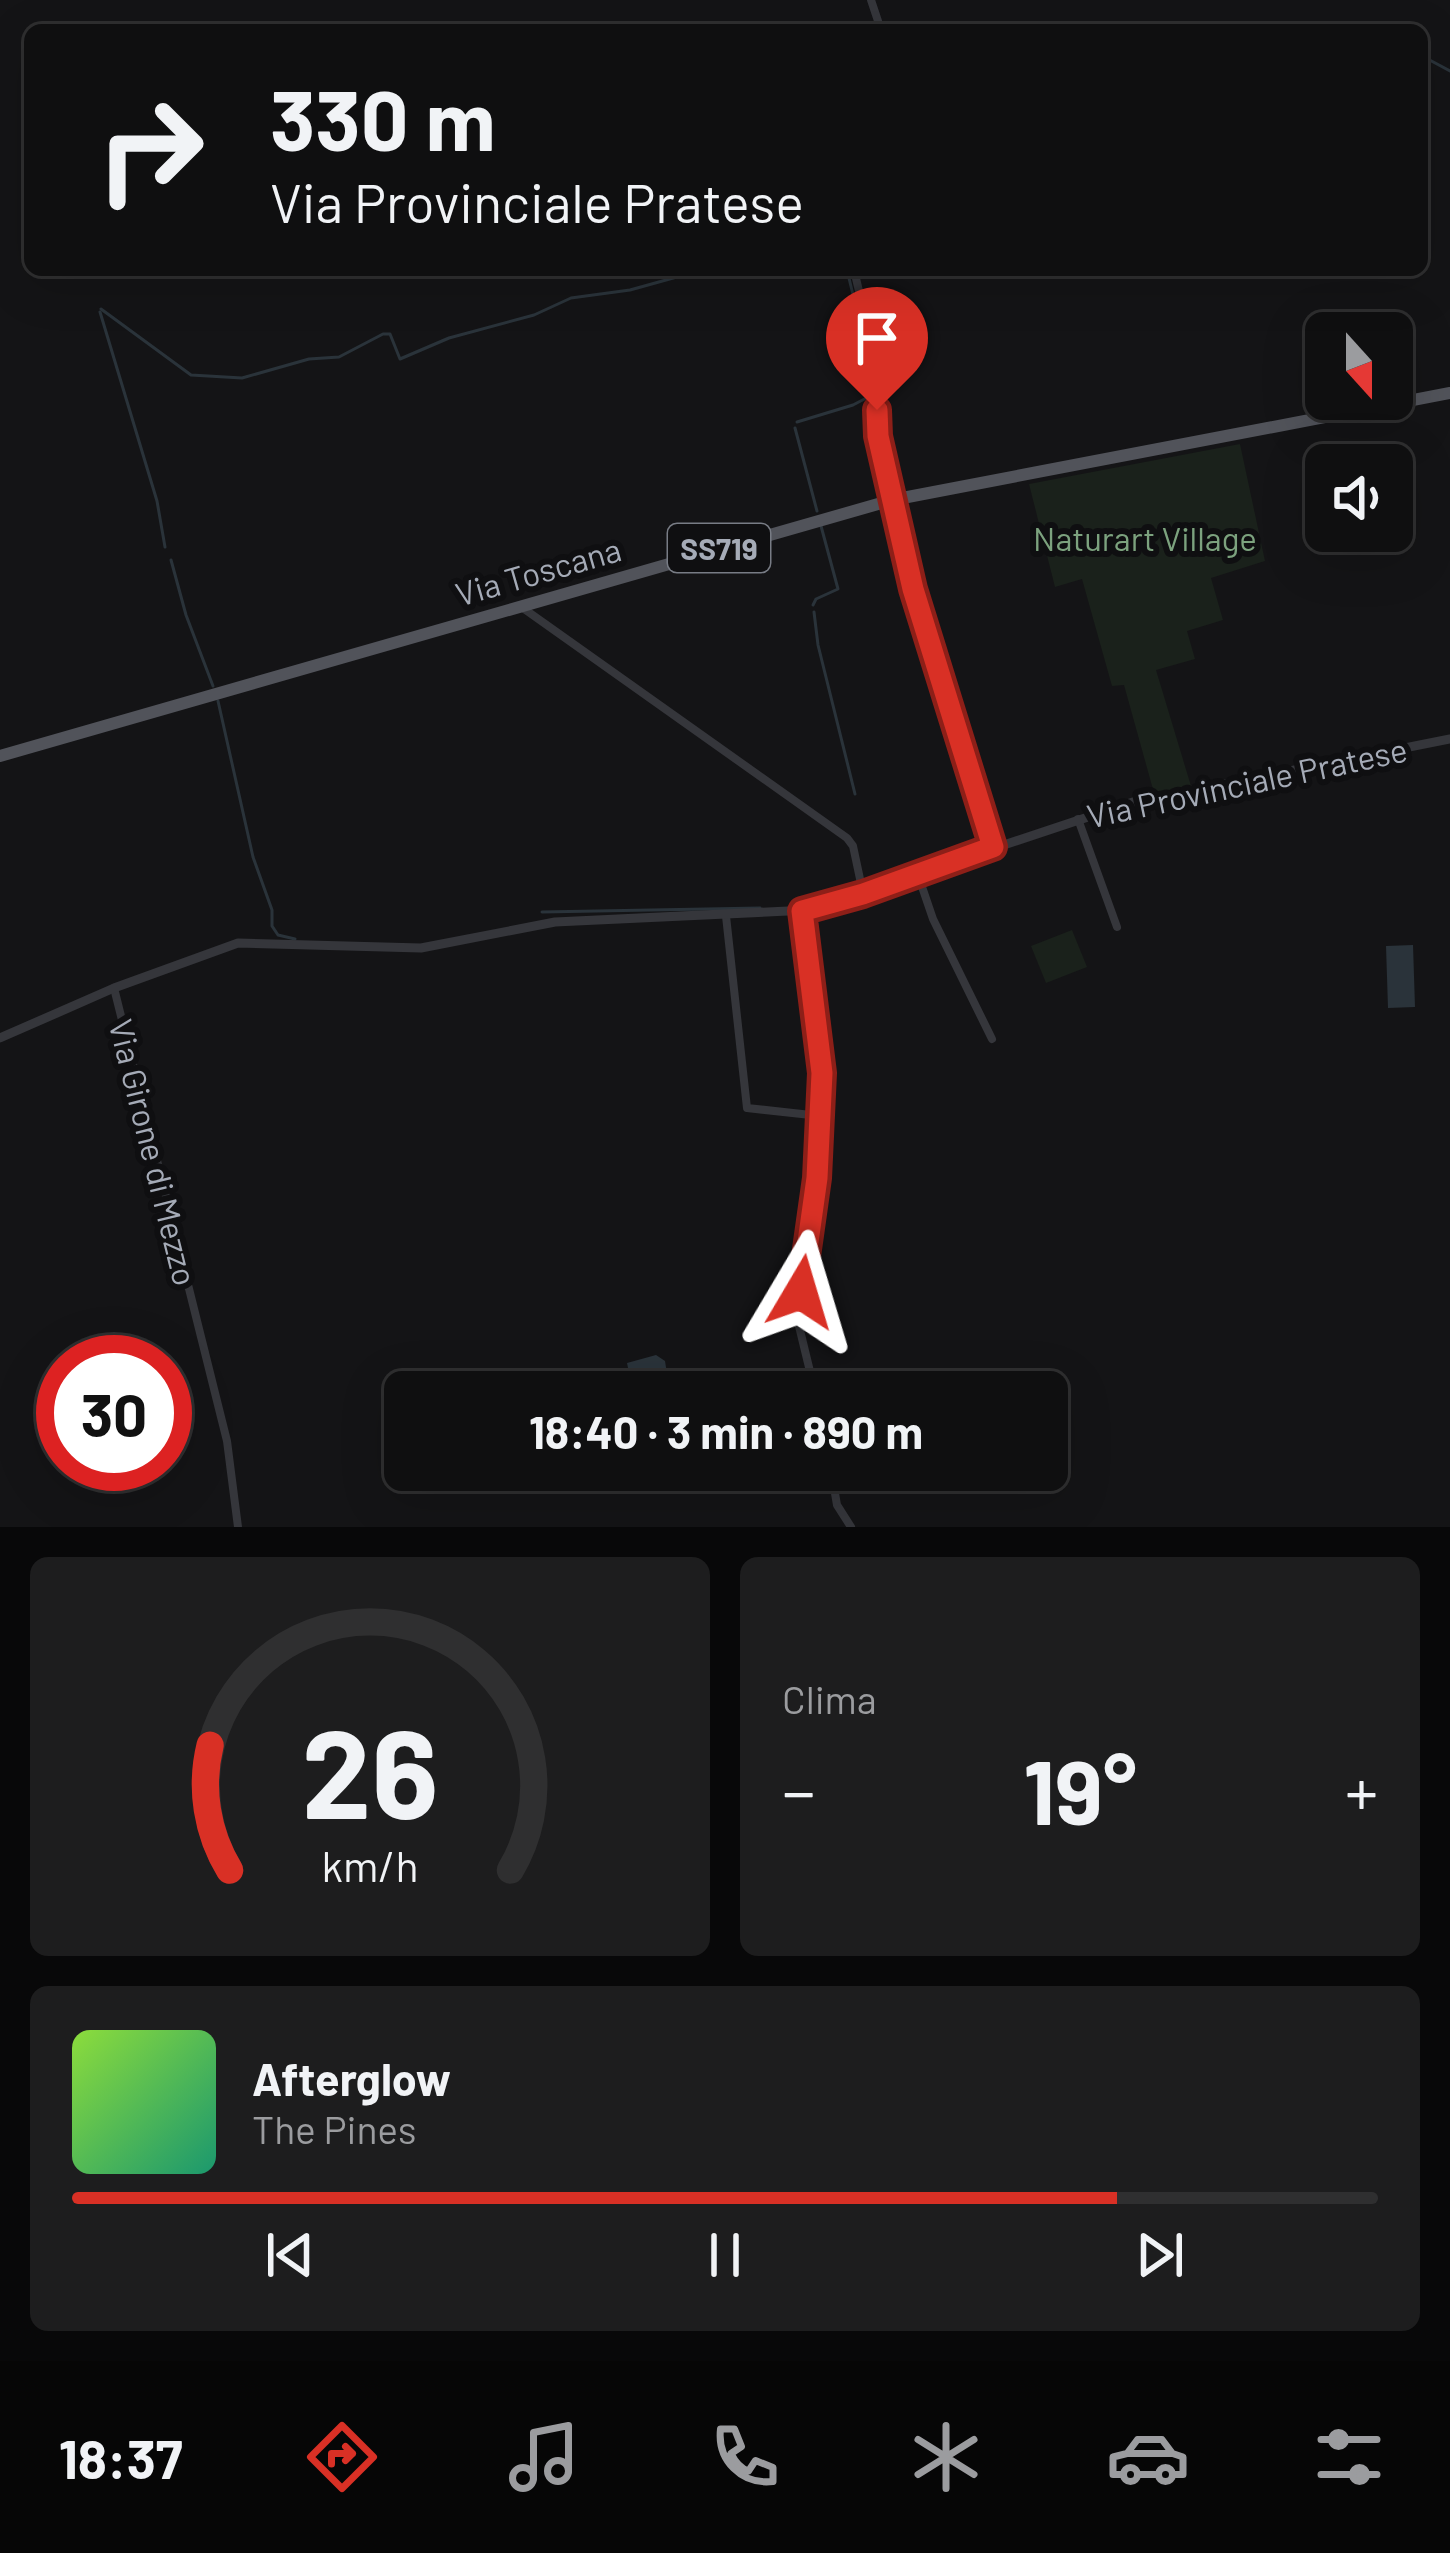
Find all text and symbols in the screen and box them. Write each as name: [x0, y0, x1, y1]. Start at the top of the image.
text: 330 m: [270, 67, 496, 168]
icon: right: [72, 72, 228, 228]
text: Via Provinciale Pratese: [270, 169, 804, 234]
pin: [826, 287, 928, 410]
icon: arrive: [844, 305, 910, 371]
north arrow: [1305, 312, 1413, 420]
map controls: [1305, 312, 1413, 552]
button: sound: [1305, 444, 1413, 552]
park label: Naturart Village: [1033, 518, 1257, 558]
road number: SS719: [668, 524, 770, 572]
street label: Via Toscana: [451, 528, 625, 614]
street label: Via Provinciale Pratese: [1083, 729, 1411, 835]
street label: Via Girone di Mezzo: [102, 1015, 206, 1289]
position arrow: [738, 1229, 864, 1355]
speed limit sign: 30: [36, 1335, 192, 1491]
text: 18:40 · 3 min · 890 m: [529, 1404, 923, 1458]
text: Clima: [782, 1675, 877, 1722]
text: 26: [302, 1694, 438, 1844]
text: 19°: [1023, 1735, 1137, 1843]
text: −: [782, 1750, 815, 1829]
text: +: [1345, 1750, 1378, 1829]
text: km/h: [321, 1838, 419, 1890]
text: Afterglow: [252, 2051, 451, 2105]
text: The Pines: [252, 2105, 417, 2152]
icon: previous: [257, 2222, 323, 2288]
icon: pause: [692, 2222, 758, 2288]
icon: next: [1127, 2222, 1193, 2288]
icon: directions: [300, 2415, 384, 2499]
icon: music: [502, 2415, 586, 2499]
icon: phone: [703, 2415, 787, 2499]
icon: climate: [904, 2415, 988, 2499]
icon: car: [1106, 2415, 1190, 2499]
icon: filters: [1307, 2415, 1391, 2499]
text: 18:37: [59, 2425, 183, 2490]

